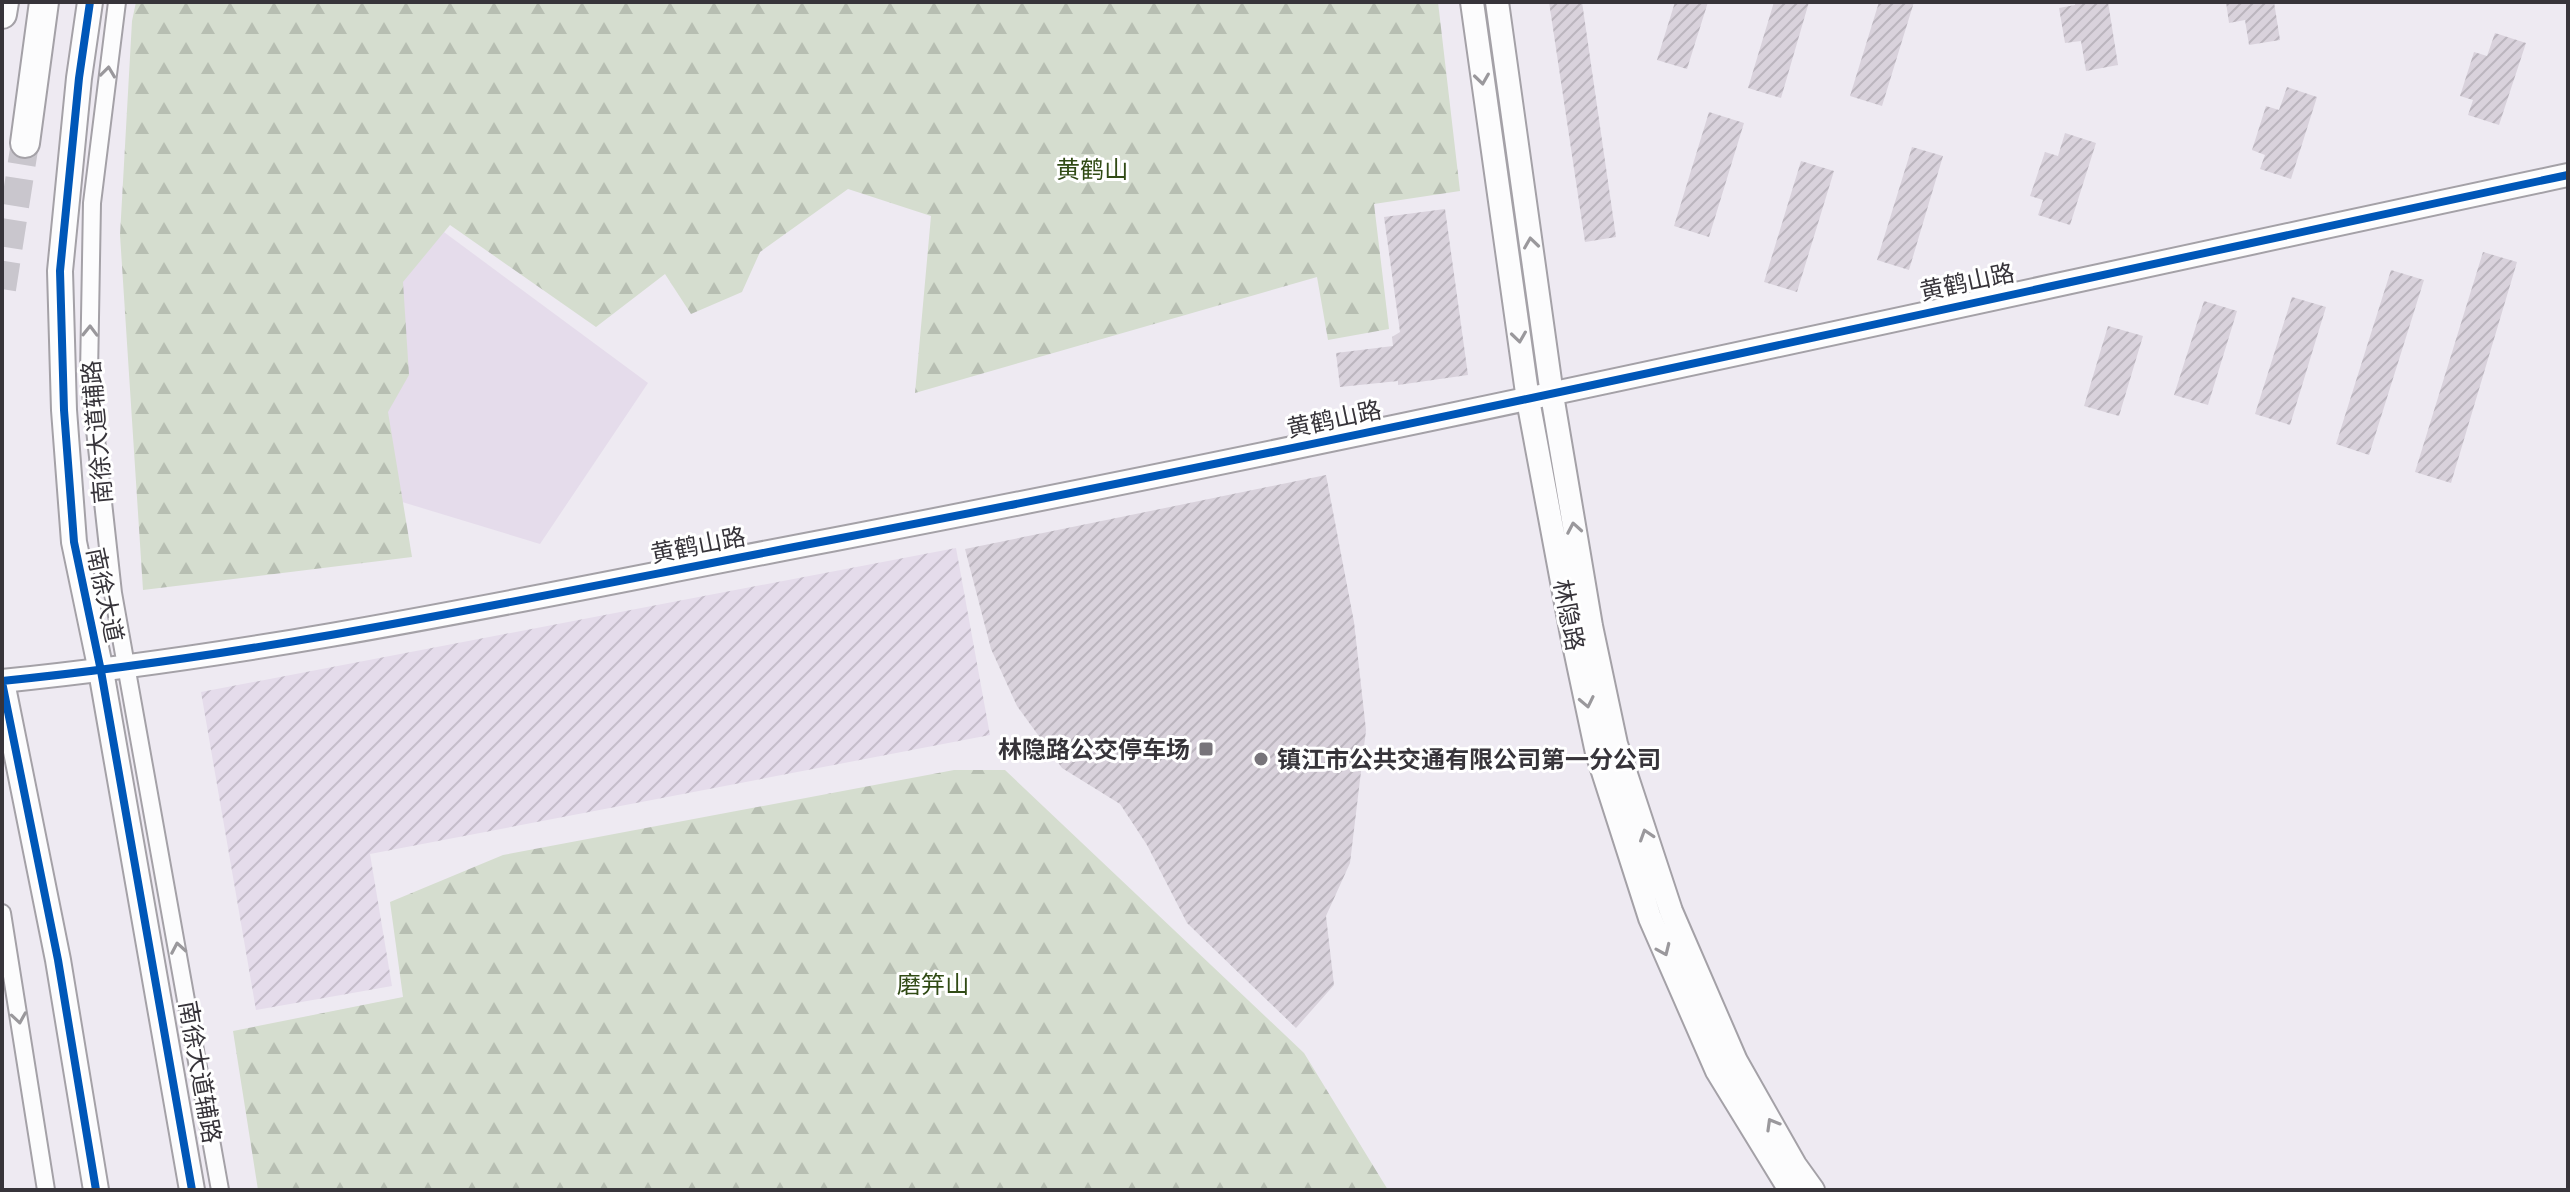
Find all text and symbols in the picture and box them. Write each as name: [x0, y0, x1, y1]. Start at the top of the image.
one-way arrow: [99, 65, 116, 78]
one-way arrow: [1473, 73, 1490, 86]
park label: 黄鹤山: [1056, 156, 1128, 183]
one-way arrow: [1522, 236, 1539, 249]
street label: 黄鹤山路: [1917, 259, 2017, 305]
one-way arrow: [81, 324, 99, 337]
one-way arrow: [1510, 330, 1527, 344]
street label: 南徐大道辅路: [77, 359, 117, 505]
street label: 黄鹤山路: [1284, 396, 1384, 442]
one-way arrow: [1566, 521, 1583, 534]
street label: 黄鹤山路: [648, 523, 748, 567]
street label: 南徐大道: [82, 545, 128, 645]
street label: 林隐路: [1549, 577, 1589, 653]
one-way arrow: [1578, 695, 1595, 709]
place label: 林隐路公交停车场: [998, 736, 1190, 763]
marker: 林隐路公交停车场: [1197, 740, 1215, 758]
place label: 镇江市公共交通有限公司第一分公司: [1277, 746, 1661, 773]
marker: 镇江市公共交通有限公司第一分公司: [1252, 750, 1270, 768]
one-way arrow: [1640, 828, 1656, 842]
one-way arrow: [171, 941, 188, 954]
one-way arrow: [1655, 942, 1671, 956]
park label: 磨笄山: [897, 971, 969, 998]
street label: 南徐大道辅路: [174, 999, 226, 1145]
one-way arrow: [9, 1011, 26, 1025]
one-way arrow: [1766, 1118, 1782, 1133]

